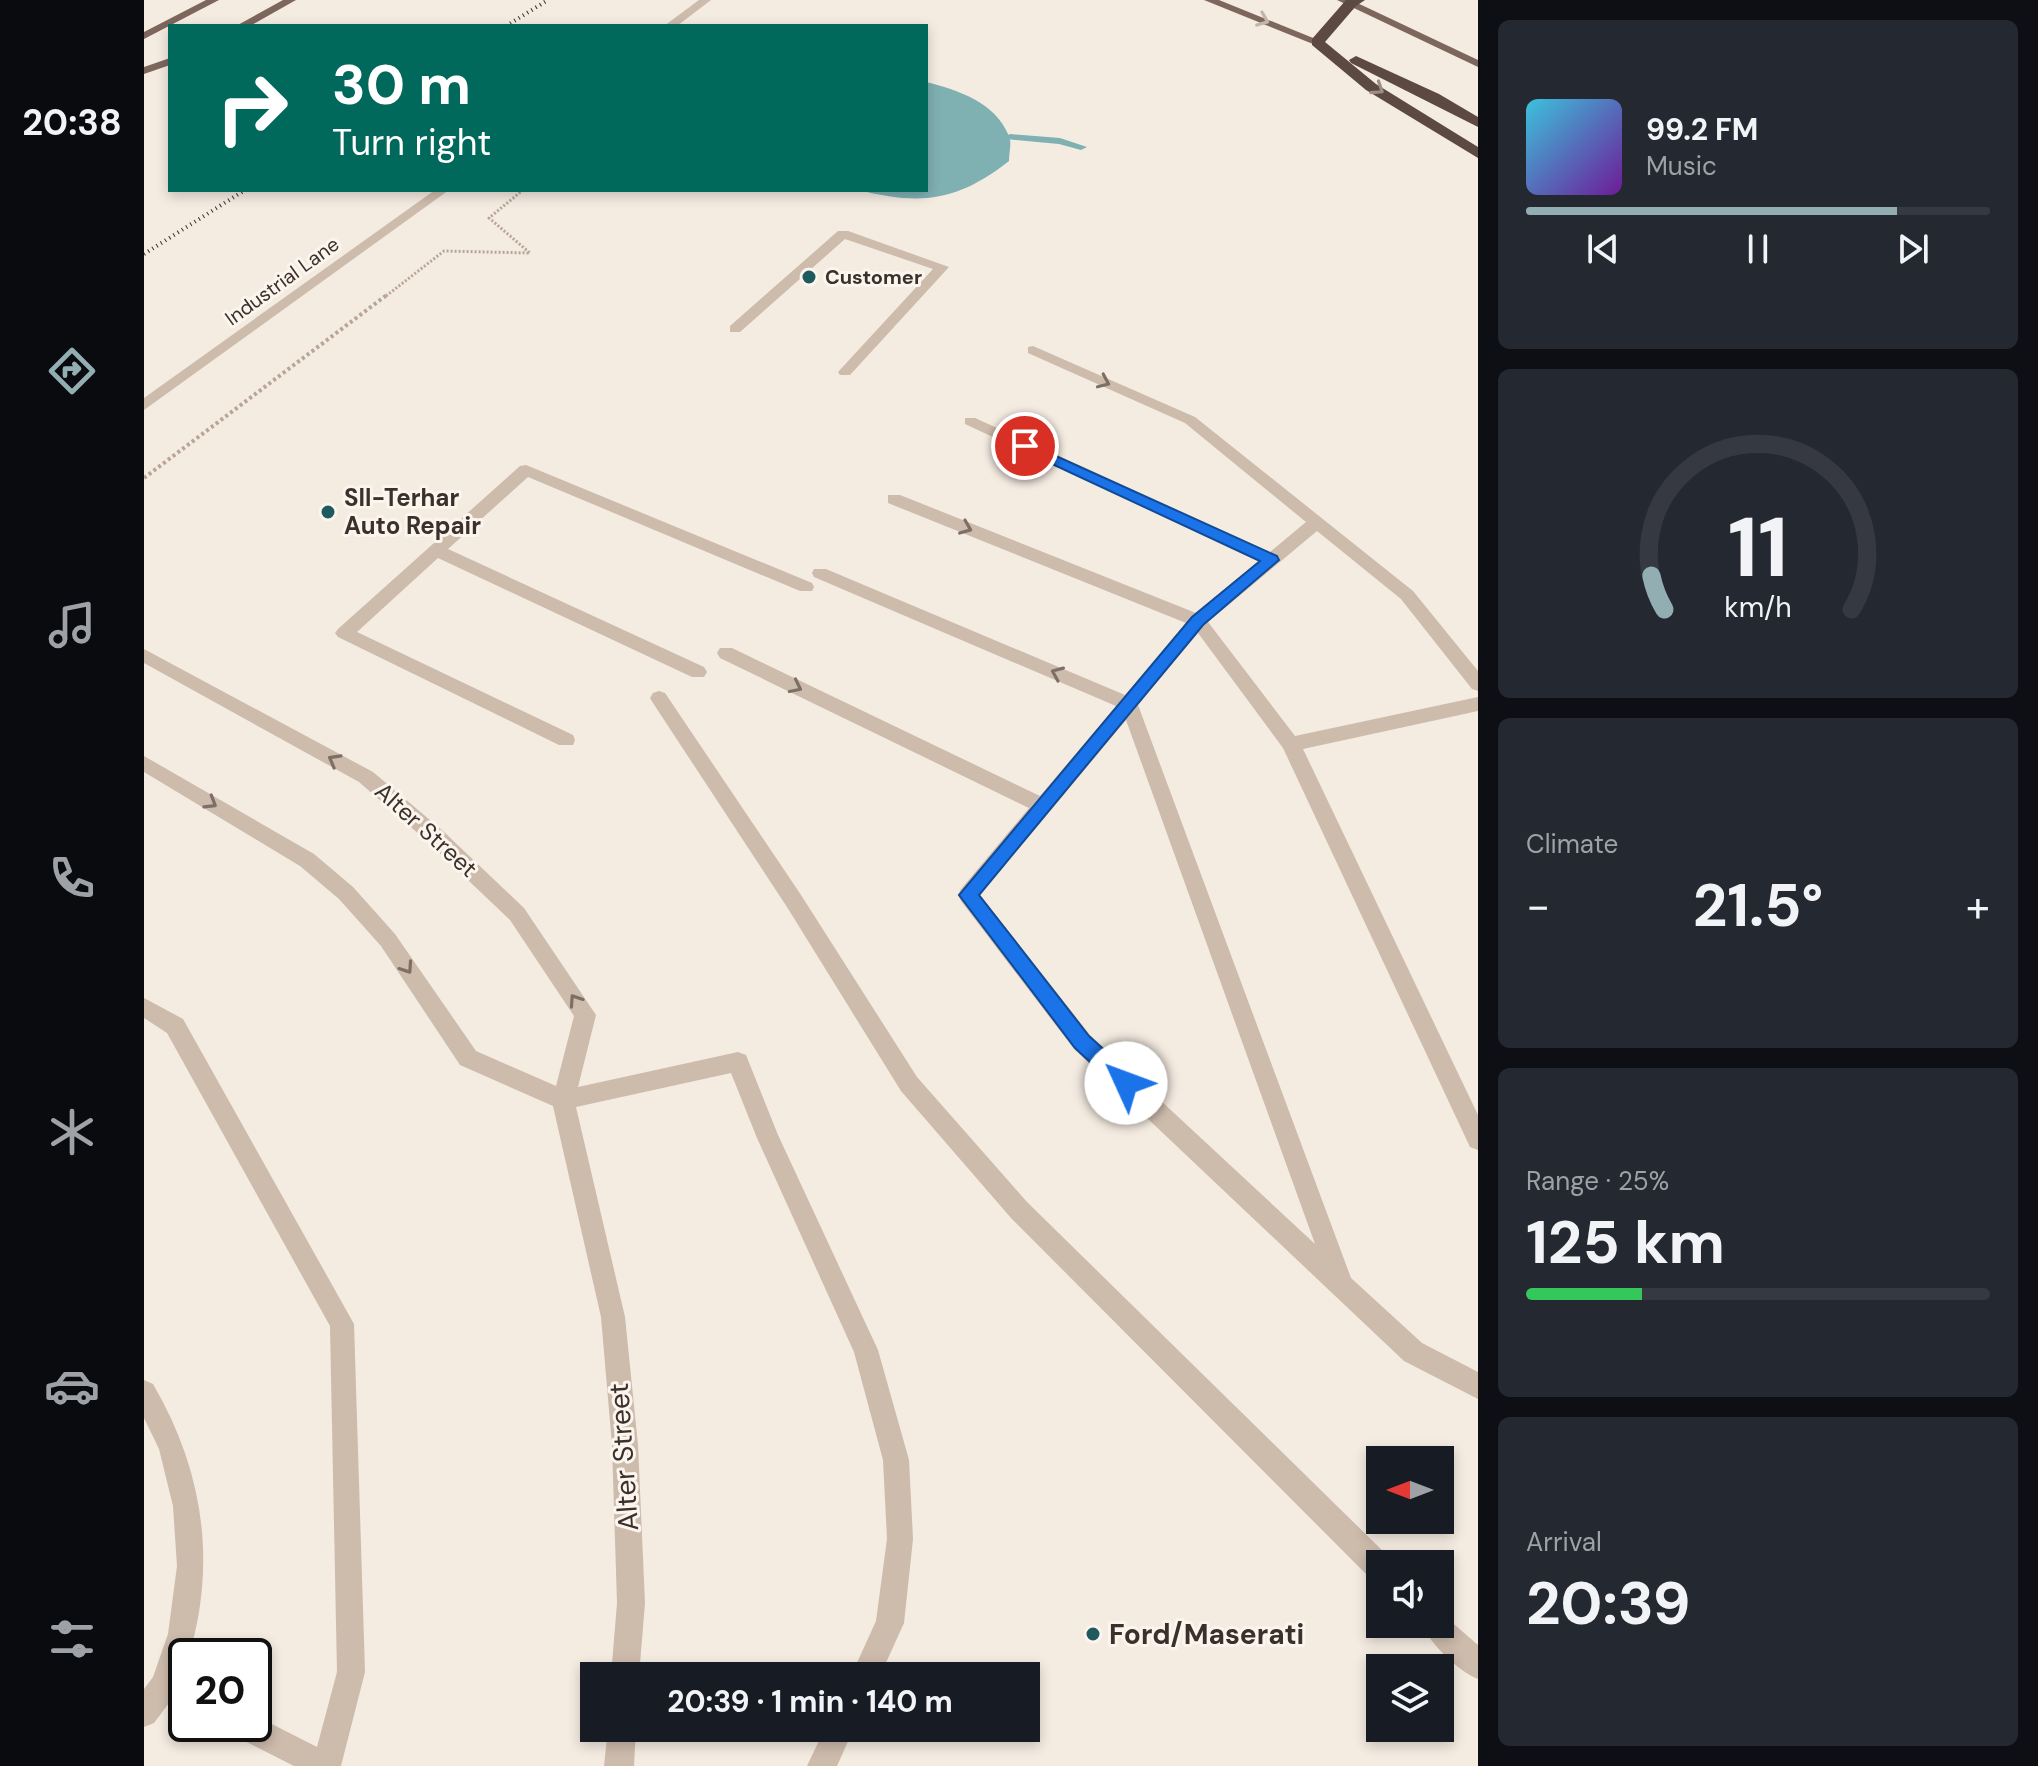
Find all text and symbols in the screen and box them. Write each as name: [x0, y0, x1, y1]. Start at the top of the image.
one-way arrow: [1255, 10, 1269, 27]
text: 30 m: [332, 48, 471, 121]
icon: right: [200, 56, 304, 160]
one-way arrow: [1370, 80, 1384, 95]
text: 20:38: [22, 99, 122, 146]
text: 99.2 FM: [1646, 110, 1758, 149]
text: Turn right: [332, 119, 491, 166]
text: Music: [1646, 149, 1717, 183]
icon: previous: [1581, 227, 1625, 271]
icon: pause: [1736, 227, 1780, 271]
icon: next: [1891, 227, 1935, 271]
street label: Industrial Lane: [220, 231, 344, 331]
place label: Customer: [825, 264, 922, 290]
marker: Customer: [800, 268, 818, 286]
icon: directions: [44, 343, 100, 399]
one-way arrow: [1096, 372, 1111, 388]
pin: [991, 412, 1059, 480]
icon: arrive: [1003, 424, 1047, 468]
place label: SIl-Terhar Auto Repair: [344, 482, 481, 541]
text: 11: [1728, 492, 1788, 601]
marker: SIl-Terhar Auto Repair: [319, 503, 337, 521]
one-way arrow: [958, 519, 972, 535]
text: km/h: [1724, 589, 1792, 626]
icon: music: [44, 597, 100, 653]
one-way arrow: [1051, 667, 1065, 683]
one-way arrow: [788, 677, 802, 693]
one-way arrow: [328, 754, 342, 769]
street label: Alter Street: [369, 776, 484, 884]
one-way arrow: [202, 793, 217, 808]
text: Climate: [1526, 827, 1618, 861]
icon: phone: [44, 850, 100, 906]
text: 21.5°: [1693, 866, 1823, 945]
text: −: [1526, 877, 1550, 935]
text: +: [1966, 877, 1990, 935]
one-way arrow: [397, 959, 412, 974]
one-way arrow: [570, 994, 585, 1008]
position arrow: [1084, 1041, 1168, 1125]
icon: climate: [44, 1104, 100, 1160]
text: Range · 25%: [1526, 1164, 1669, 1198]
text: 125 km: [1526, 1203, 1725, 1282]
icon: car: [44, 1358, 100, 1414]
street label: Alter Street: [600, 1382, 647, 1532]
north arrow: [1366, 1446, 1454, 1534]
map controls: [1366, 1446, 1454, 1742]
text: Arrival: [1526, 1525, 1602, 1559]
button: sound: [1366, 1550, 1454, 1638]
text: 20:39: [1526, 1564, 1691, 1643]
icon: filters: [44, 1611, 100, 1667]
place label: Ford/Maserati: [1109, 1616, 1304, 1653]
marker: Ford/Maserati: [1084, 1625, 1102, 1643]
speed limit sign: 20: [168, 1638, 272, 1742]
button: layers: [1366, 1654, 1454, 1742]
text: 20:39 · 1 min · 140 m: [667, 1682, 953, 1721]

